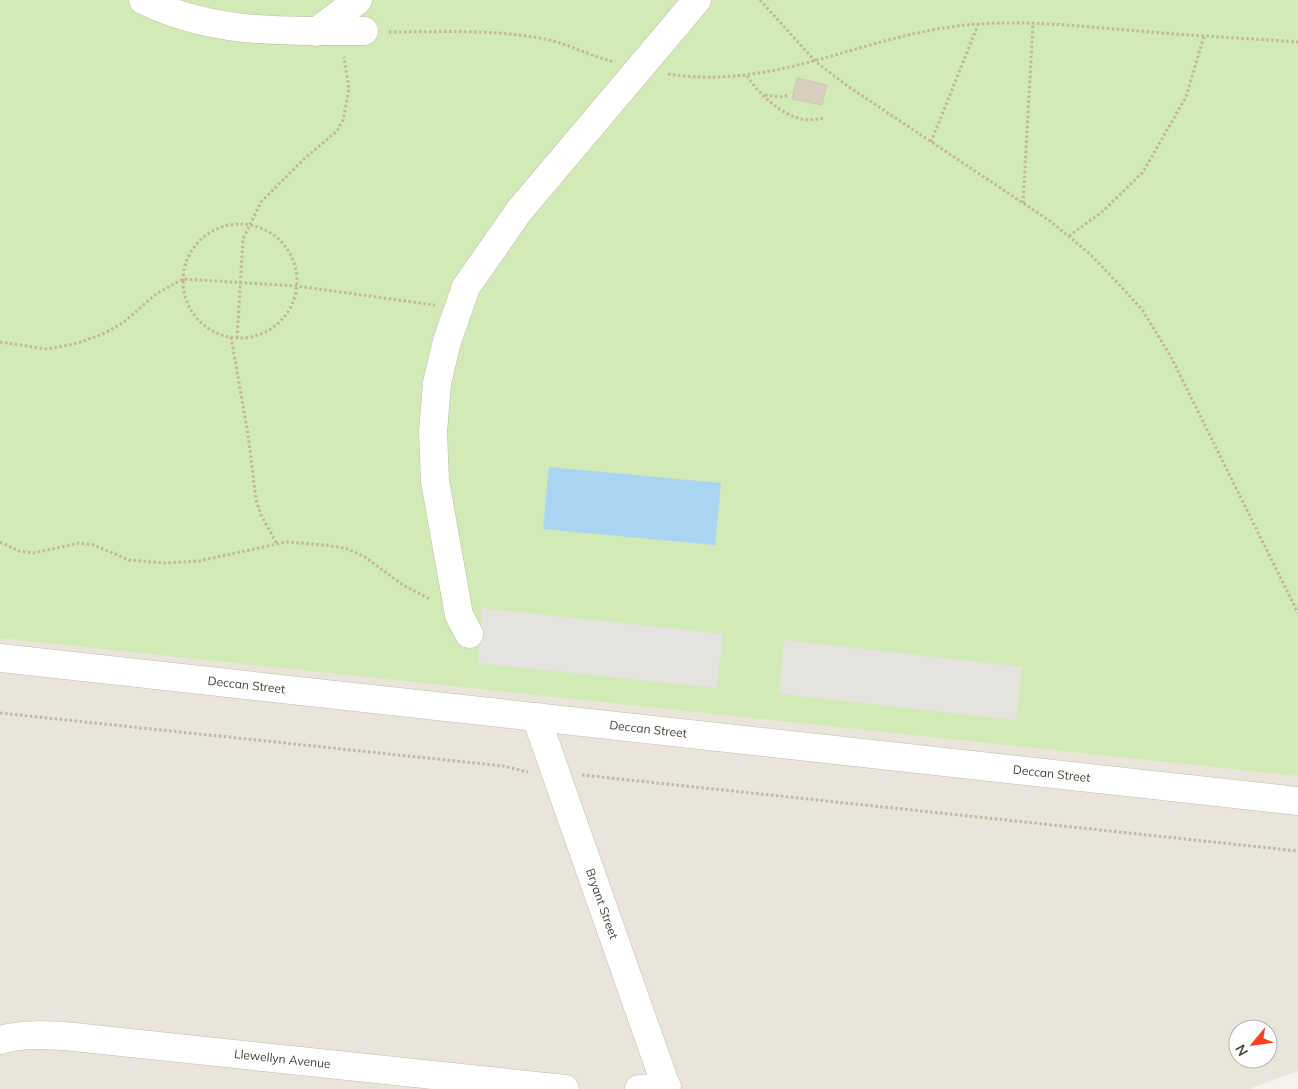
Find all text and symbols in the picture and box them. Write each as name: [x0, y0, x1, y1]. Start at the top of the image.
street label: Deccan Street: [207, 673, 286, 696]
street label: Deccan Street: [609, 717, 688, 741]
street label: Deccan Street: [1012, 762, 1091, 785]
street label: Bryant Street: [583, 866, 622, 941]
north arrow: [1228, 1019, 1278, 1069]
text: N: [1231, 1041, 1252, 1059]
street label: Llewellyn Avenue: [233, 1046, 331, 1071]

